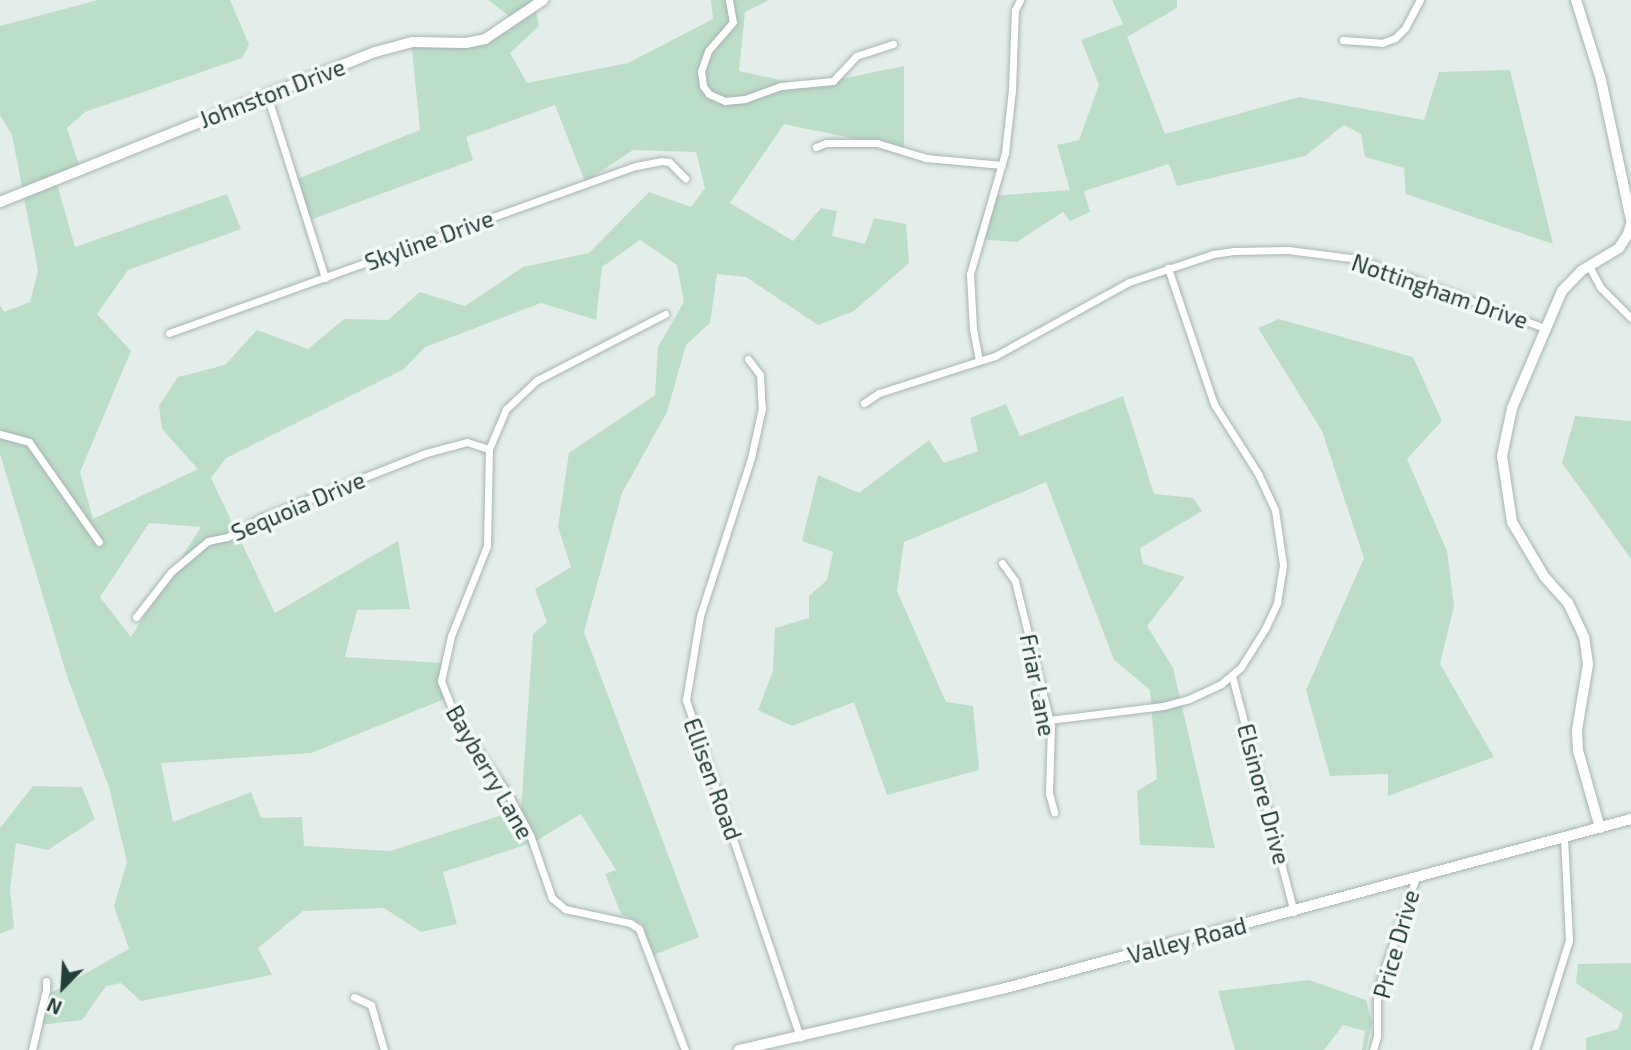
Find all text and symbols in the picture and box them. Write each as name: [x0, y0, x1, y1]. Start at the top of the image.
street label: Johnston Drive: [195, 52, 349, 134]
street label: Skyline Drive: [361, 204, 497, 276]
street label: Nottingham Drive: [1348, 248, 1532, 334]
street label: Sequoia Drive: [227, 465, 369, 547]
street label: Friar Lane: [1015, 631, 1061, 739]
street label: Bayberry Lane: [440, 700, 540, 844]
street label: Ellisen Road: [678, 714, 748, 844]
street label: Elsinore Drive: [1232, 721, 1296, 867]
street label: Price Drive: [1367, 887, 1425, 1001]
street label: Valley Road: [1124, 911, 1250, 969]
north arrow: [28, 952, 98, 1022]
text: N: [43, 993, 65, 1020]

